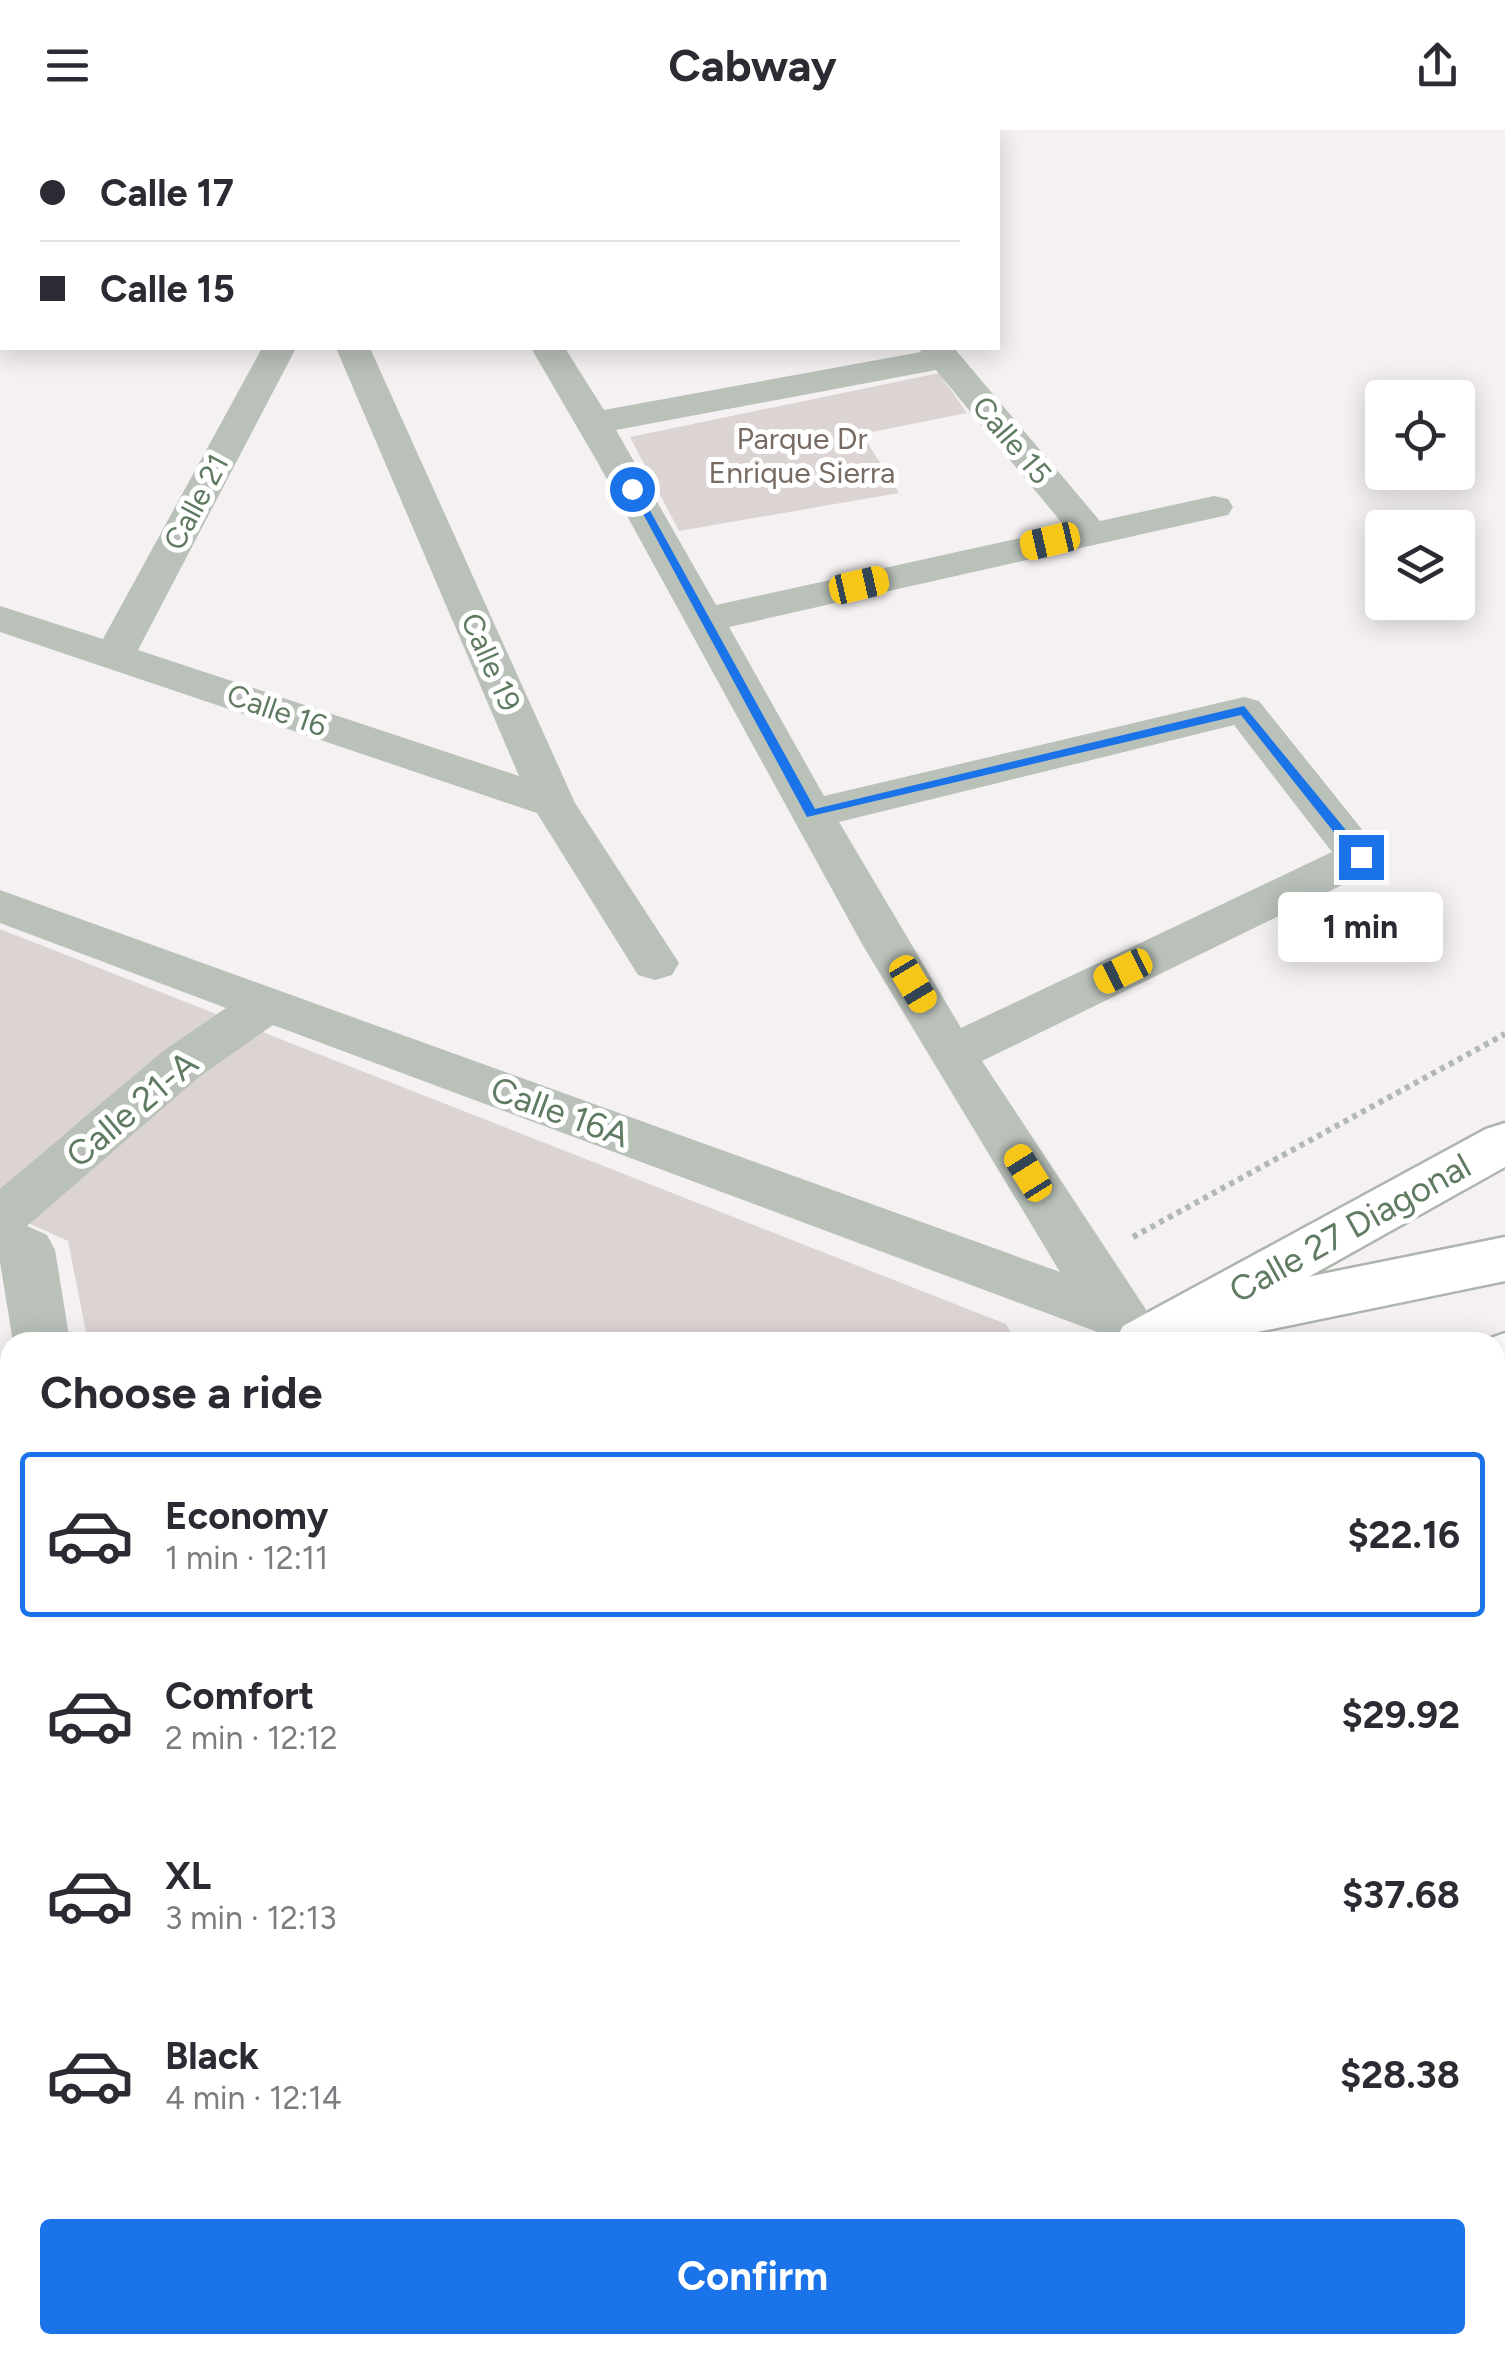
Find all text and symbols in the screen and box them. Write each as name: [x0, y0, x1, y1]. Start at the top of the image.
icon: menu: [40, 38, 95, 93]
text: Cabway: [668, 38, 837, 92]
icon: share: [1410, 38, 1465, 93]
text: Calle 17: [100, 170, 234, 216]
text: Calle 15: [100, 266, 235, 312]
map controls: [1365, 380, 1475, 620]
button: locate: [1365, 380, 1475, 490]
street label: Calle 15: [965, 388, 1059, 492]
park label: Parque Dr Enrique Sierra: [709, 420, 895, 491]
street label: Calle 21: [155, 448, 237, 556]
route start: [610, 467, 655, 512]
button: layers: [1365, 510, 1475, 620]
car: [1017, 520, 1083, 562]
car: [826, 564, 892, 606]
street label: Calle 19: [453, 607, 529, 717]
street label: Calle 16: [222, 676, 332, 744]
route end: [1339, 835, 1384, 880]
callout: 1 min: [1278, 892, 1444, 962]
text: 1 min: [1323, 908, 1398, 946]
car: [1089, 944, 1157, 998]
car: [885, 951, 941, 1017]
street label: Calle 21-A: [58, 1042, 206, 1176]
street label: Calle 16A: [485, 1068, 635, 1156]
car: [999, 1140, 1057, 1206]
street label: Calle 27 Diagonal: [1222, 1144, 1478, 1312]
text: Choose a ride: [40, 1365, 322, 1419]
icon: car: [45, 1490, 135, 1580]
text: Economy: [165, 1493, 328, 1539]
text: $22.16: [1347, 1512, 1460, 1558]
text: 1 min · 12:11: [165, 1539, 328, 1577]
icon: car: [45, 1670, 135, 1760]
text: Comfort: [165, 1673, 314, 1719]
text: $29.92: [1341, 1692, 1460, 1738]
text: 2 min · 12:12: [165, 1719, 338, 1757]
icon: car: [45, 1850, 135, 1940]
text: XL: [165, 1853, 211, 1899]
text: $37.68: [1342, 1872, 1460, 1918]
text: 3 min · 12:13: [165, 1899, 337, 1937]
icon: car: [45, 2030, 135, 2120]
text: Black: [165, 2033, 259, 2079]
text: $28.38: [1340, 2052, 1460, 2098]
text: 4 min · 12:14: [165, 2079, 342, 2117]
button: Confirm: [40, 2219, 1465, 2334]

